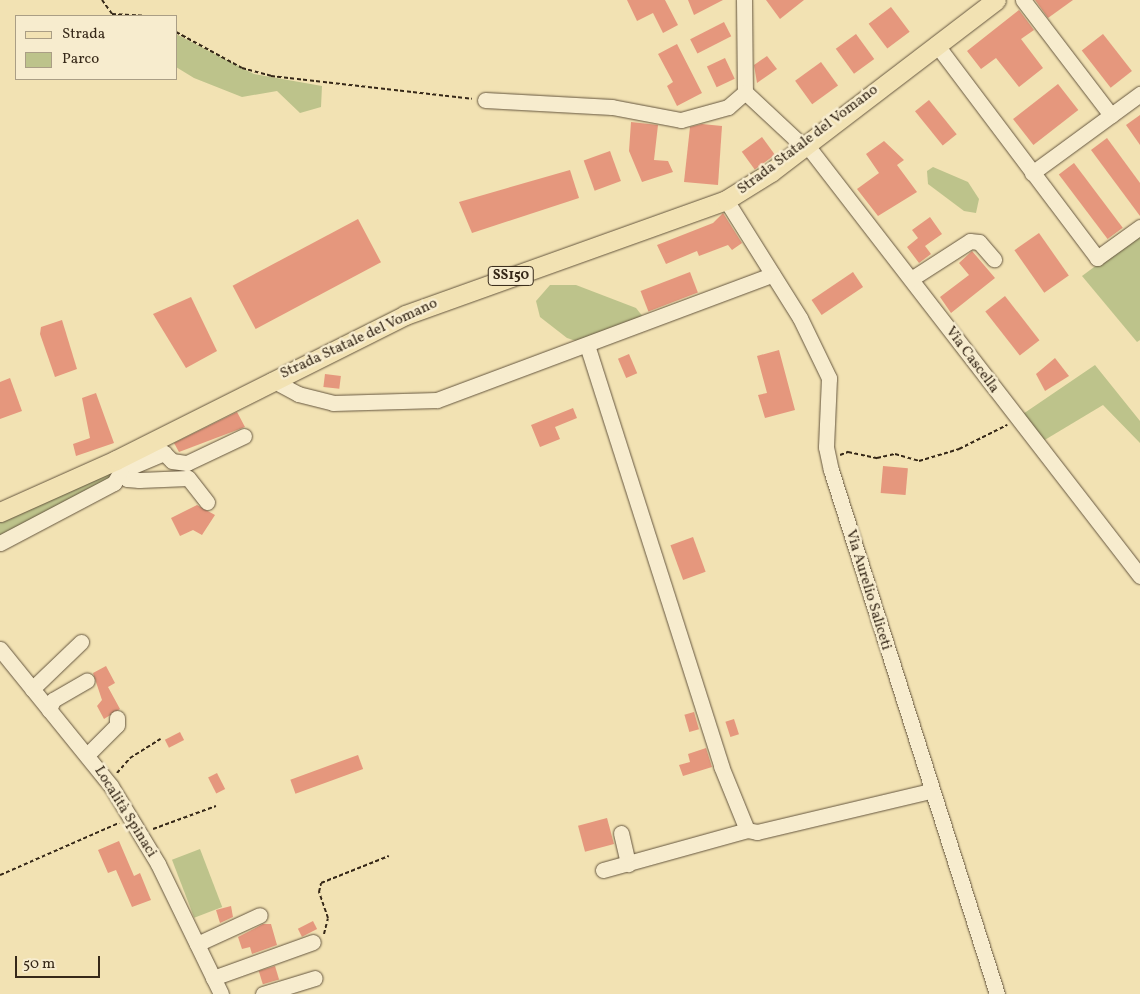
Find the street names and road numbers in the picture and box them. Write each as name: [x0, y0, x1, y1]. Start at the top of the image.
street label: Strada Statale del Vomano: [734, 81, 882, 199]
road number: SS150: [487, 264, 535, 288]
street label: Strada Statale del Vomano: [277, 295, 441, 383]
street label: Via Cascella: [941, 323, 1003, 397]
street label: Via Aurelio Saliceti: [841, 528, 895, 652]
street label: Località Spinaci: [90, 763, 160, 861]

